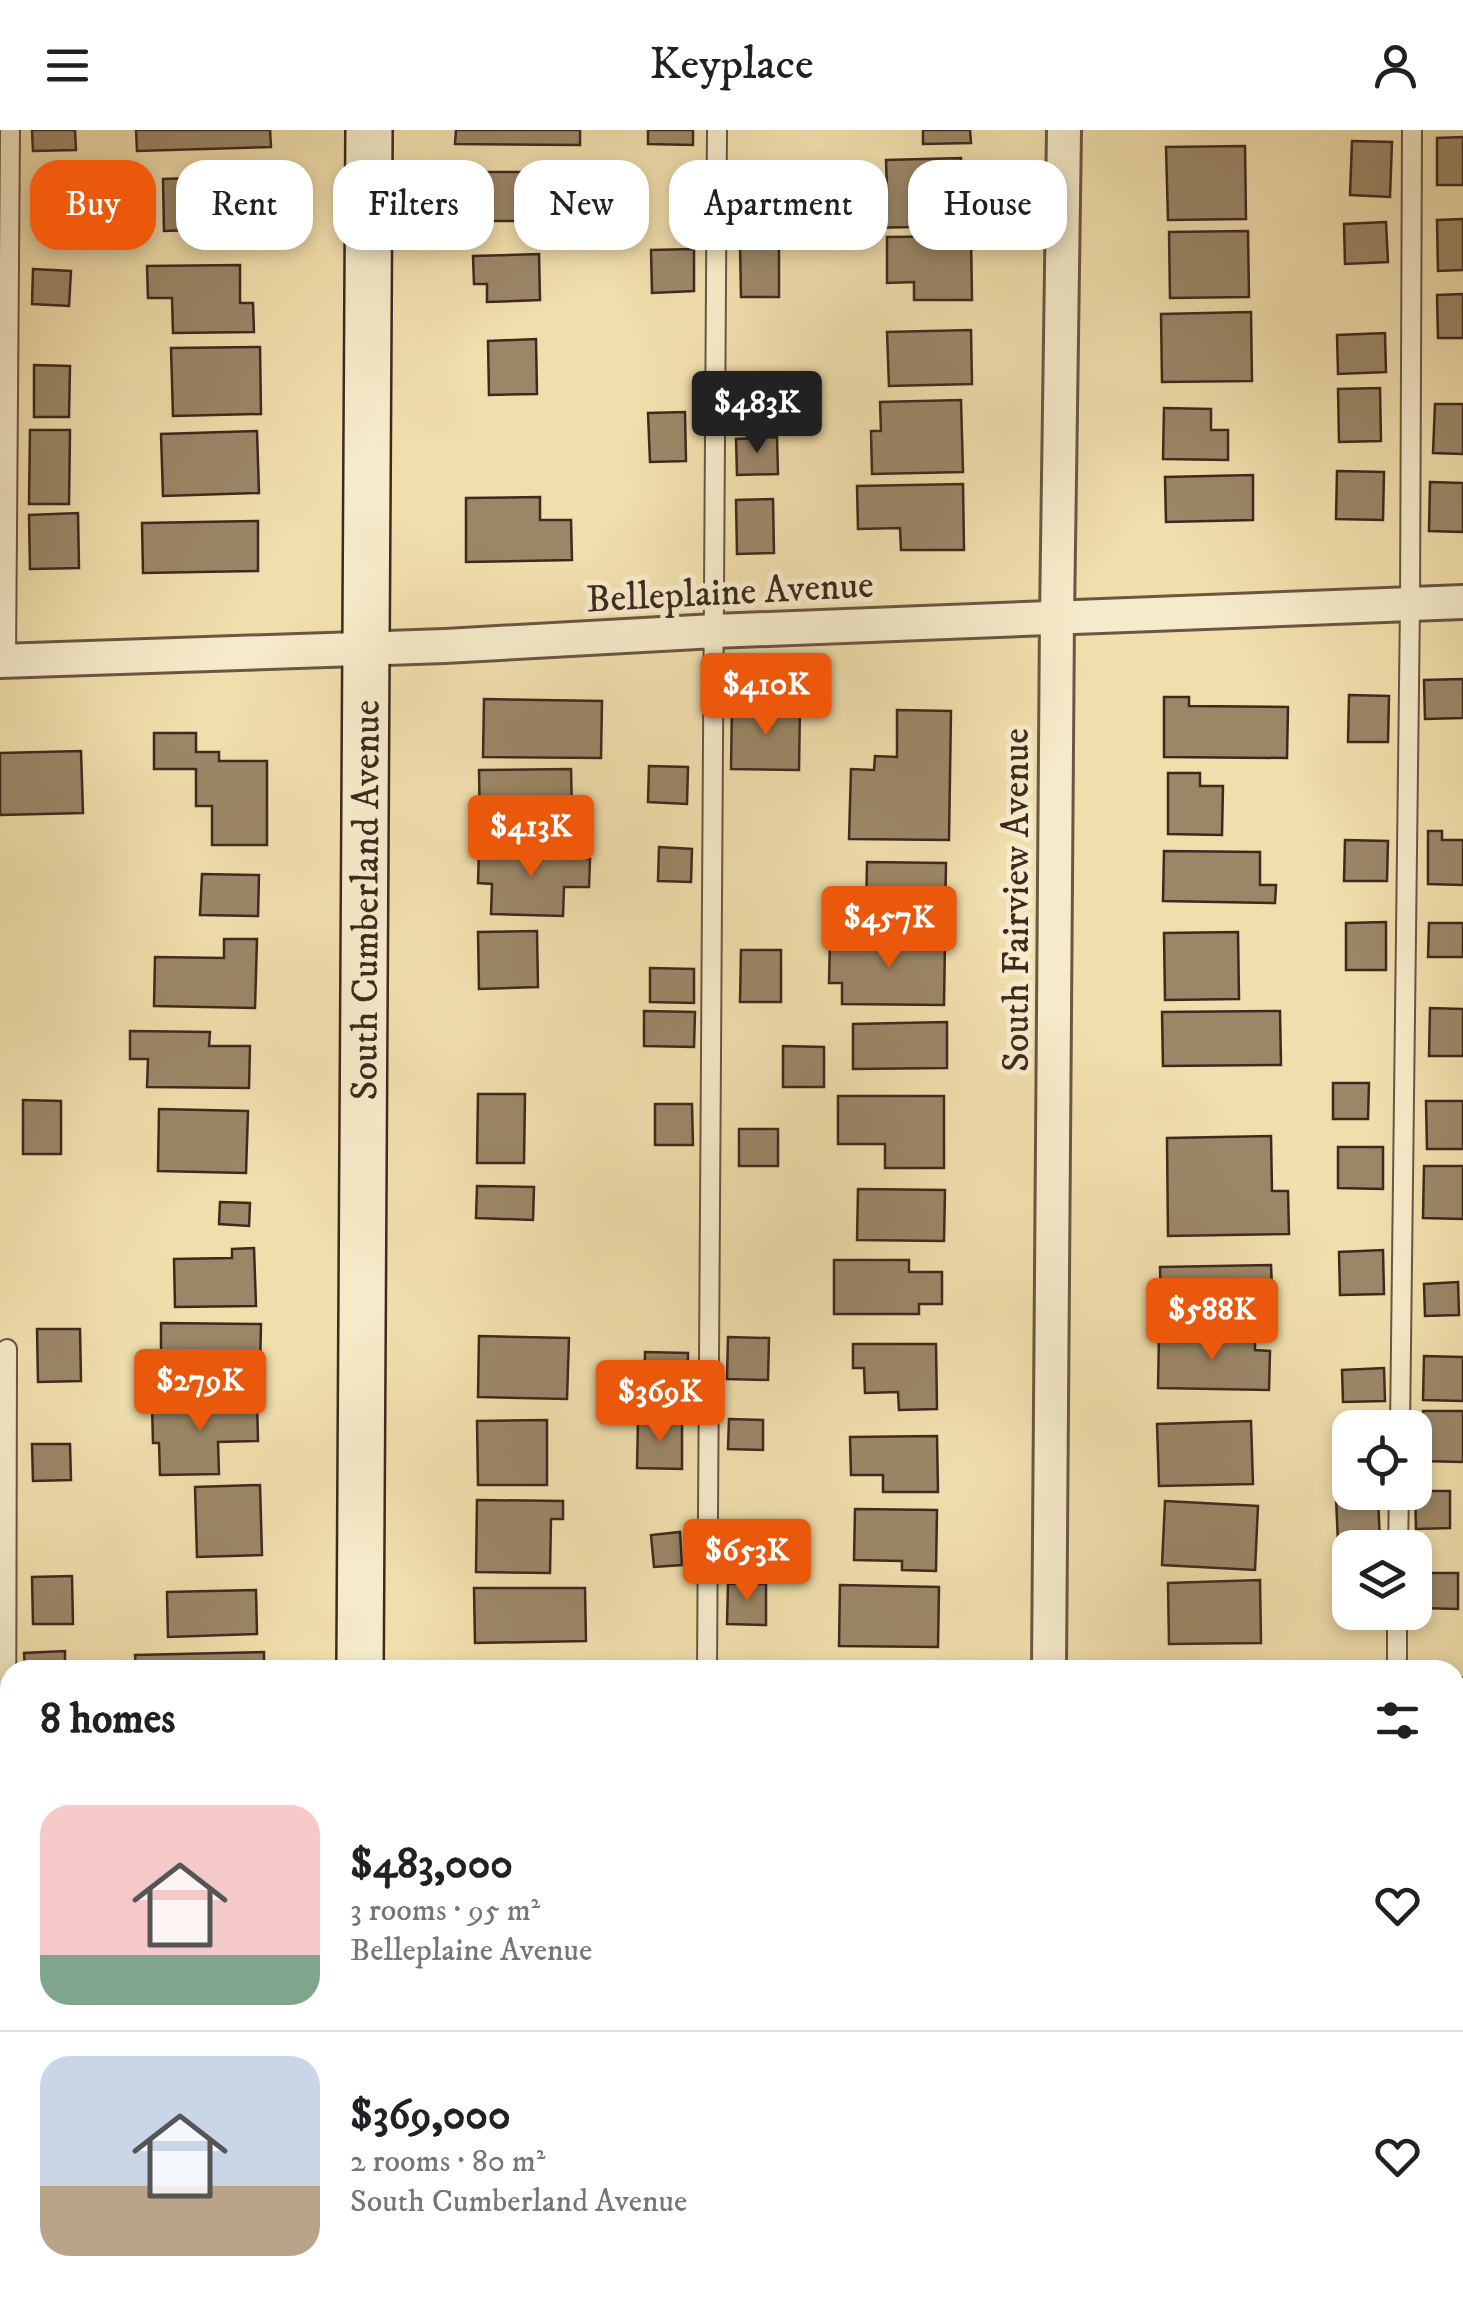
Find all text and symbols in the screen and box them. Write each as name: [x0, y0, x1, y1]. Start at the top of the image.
text: Keyplace: [649, 37, 814, 93]
icon: menu: [40, 38, 95, 93]
icon: person: [1368, 38, 1423, 93]
chip: Buy: [30, 160, 156, 250]
chip: Rent: [176, 160, 313, 250]
chip: Filters: [333, 160, 494, 250]
chip: New: [514, 160, 649, 250]
chip: Apartment: [669, 160, 888, 250]
chip: House: [908, 160, 1067, 250]
pin: $483K: [687, 371, 827, 456]
text: $483K: [714, 383, 800, 423]
street label: Belleplaine Avenue: [585, 562, 875, 624]
pin: $410K: [696, 653, 836, 738]
text: $410K: [722, 665, 810, 705]
street label: South Cumberland Avenue: [341, 700, 392, 1100]
street label: South Fairview Avenue: [993, 728, 1041, 1072]
pin: $413K: [461, 795, 601, 880]
text: $413K: [490, 807, 572, 847]
pin: $457K: [819, 886, 959, 971]
text: $457K: [844, 898, 934, 938]
pin: $588K: [1142, 1278, 1282, 1363]
text: $588K: [1168, 1290, 1256, 1330]
pin: $279K: [130, 1349, 270, 1434]
pin: $369K: [590, 1360, 730, 1445]
text: $279K: [156, 1361, 244, 1401]
text: $369K: [618, 1372, 702, 1412]
map controls: [1332, 1410, 1432, 1630]
button: locate: [1332, 1410, 1432, 1510]
pin: $653K: [677, 1519, 817, 1604]
button: layers: [1332, 1530, 1432, 1630]
text: $653K: [705, 1531, 789, 1571]
icon: filters: [1370, 1693, 1425, 1748]
text: 8 homes: [40, 1694, 175, 1746]
text: $483,000: [350, 1839, 513, 1891]
icon: home: [120, 1845, 240, 1965]
icon: heart: [1370, 1878, 1425, 1933]
text: 3 rooms · 95 m²: [350, 1891, 540, 1931]
text: Belleplaine Avenue: [350, 1931, 592, 1971]
text: $369,000: [350, 2090, 511, 2142]
icon: home: [120, 2096, 240, 2216]
icon: heart: [1370, 2129, 1425, 2184]
text: 2 rooms · 80 m²: [350, 2142, 545, 2182]
text: South Cumberland Avenue: [350, 2182, 687, 2222]

